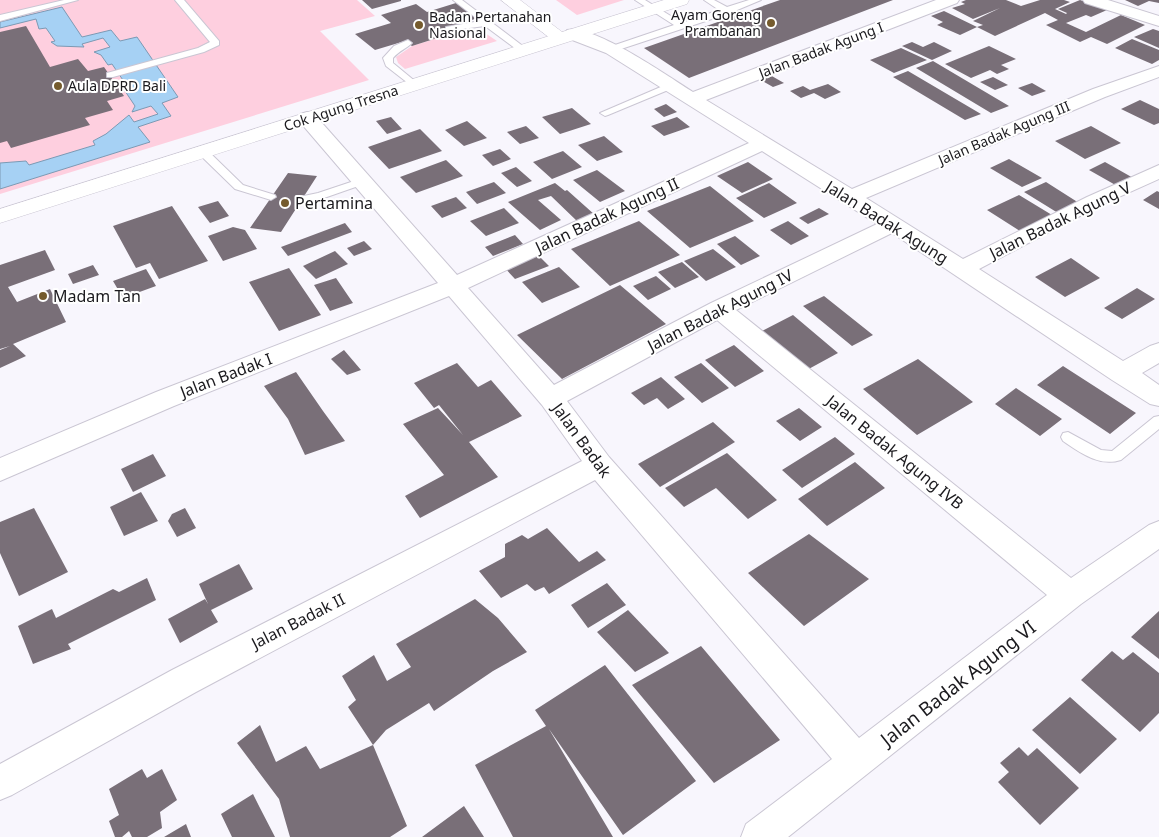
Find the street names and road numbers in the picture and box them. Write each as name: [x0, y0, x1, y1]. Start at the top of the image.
street label: Jalan Badak Agung I: [754, 17, 886, 83]
street label: Cok Agung Tresna: [281, 80, 400, 135]
street label: Jalan Badak Agung III: [933, 96, 1073, 170]
street label: Jalan Badak Agung II: [530, 172, 682, 259]
street label: Jalan Badak Agung: [820, 174, 953, 269]
street label: Jalan Badak Agung V: [984, 176, 1135, 265]
street label: Jalan Badak Agung IV: [642, 264, 797, 357]
street label: Jalan Badak I: [175, 347, 275, 403]
street label: Jalan Badak Agung IVB: [820, 388, 968, 514]
street label: Jalan Badak: [546, 397, 617, 482]
street label: Jalan Badak II: [246, 588, 349, 655]
street label: Jalan Badak Agung VI: [873, 614, 1041, 753]

